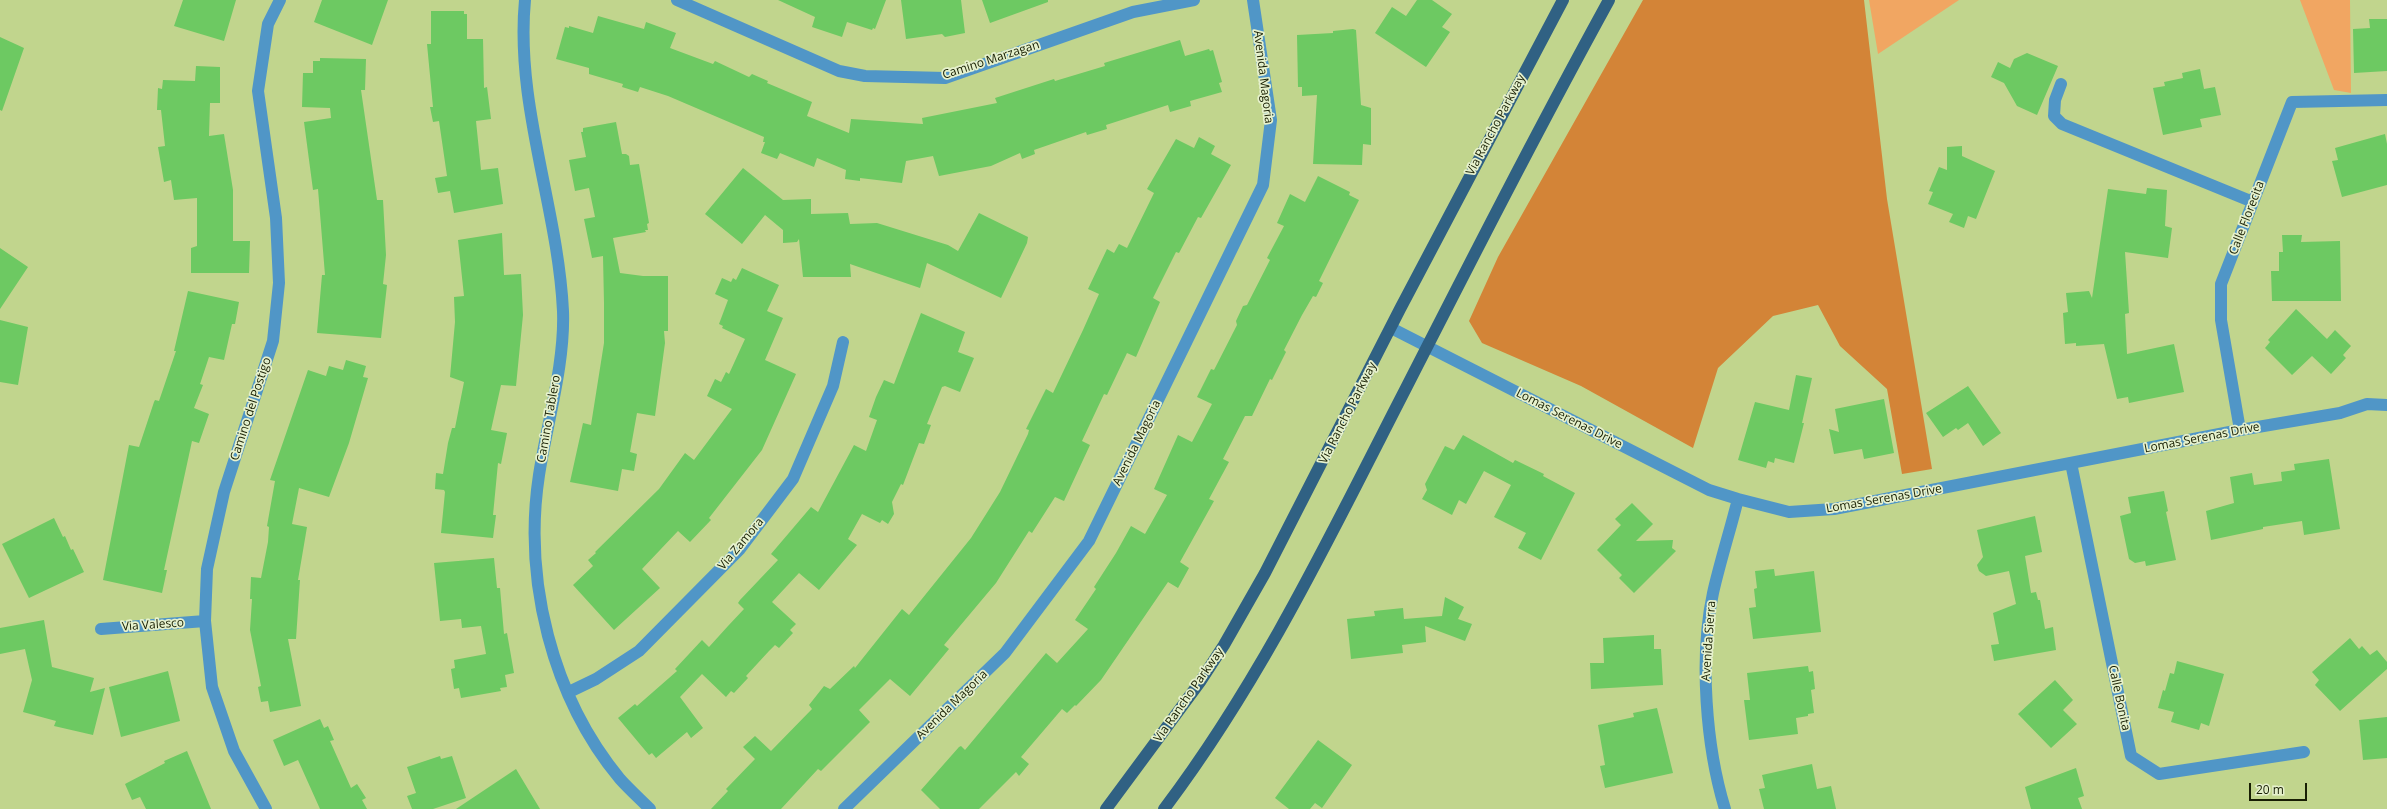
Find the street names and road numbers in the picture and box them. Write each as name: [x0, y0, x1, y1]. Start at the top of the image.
street label: Avenida Magoria: [1250, 30, 1276, 124]
street label: Camino Marzagan: [941, 38, 1041, 82]
street label: Via Rancho Parkway: [1463, 72, 1529, 178]
street label: Calle Florecita: [2226, 179, 2268, 257]
street label: Camino del Postigo: [228, 356, 274, 462]
street label: Via Rancho Parkway: [1316, 360, 1380, 466]
street label: Camino Tablero: [534, 374, 564, 464]
street label: Lomas Serenas Drive: [1513, 386, 1625, 452]
street label: Avenida Magoria: [1110, 398, 1164, 488]
street label: Lomas Serenas Drive: [2143, 420, 2261, 456]
street label: Lomas Serenas Drive: [1825, 482, 1943, 516]
street label: Via Zamora: [715, 515, 767, 573]
street label: Avenida Sierra: [1699, 600, 1719, 682]
street label: Via Valesco: [121, 616, 185, 634]
street label: Via Rancho Parkway: [1151, 645, 1227, 745]
street label: Calle Bonita: [2105, 664, 2133, 732]
street label: Avenida Magoria: [913, 667, 991, 743]

